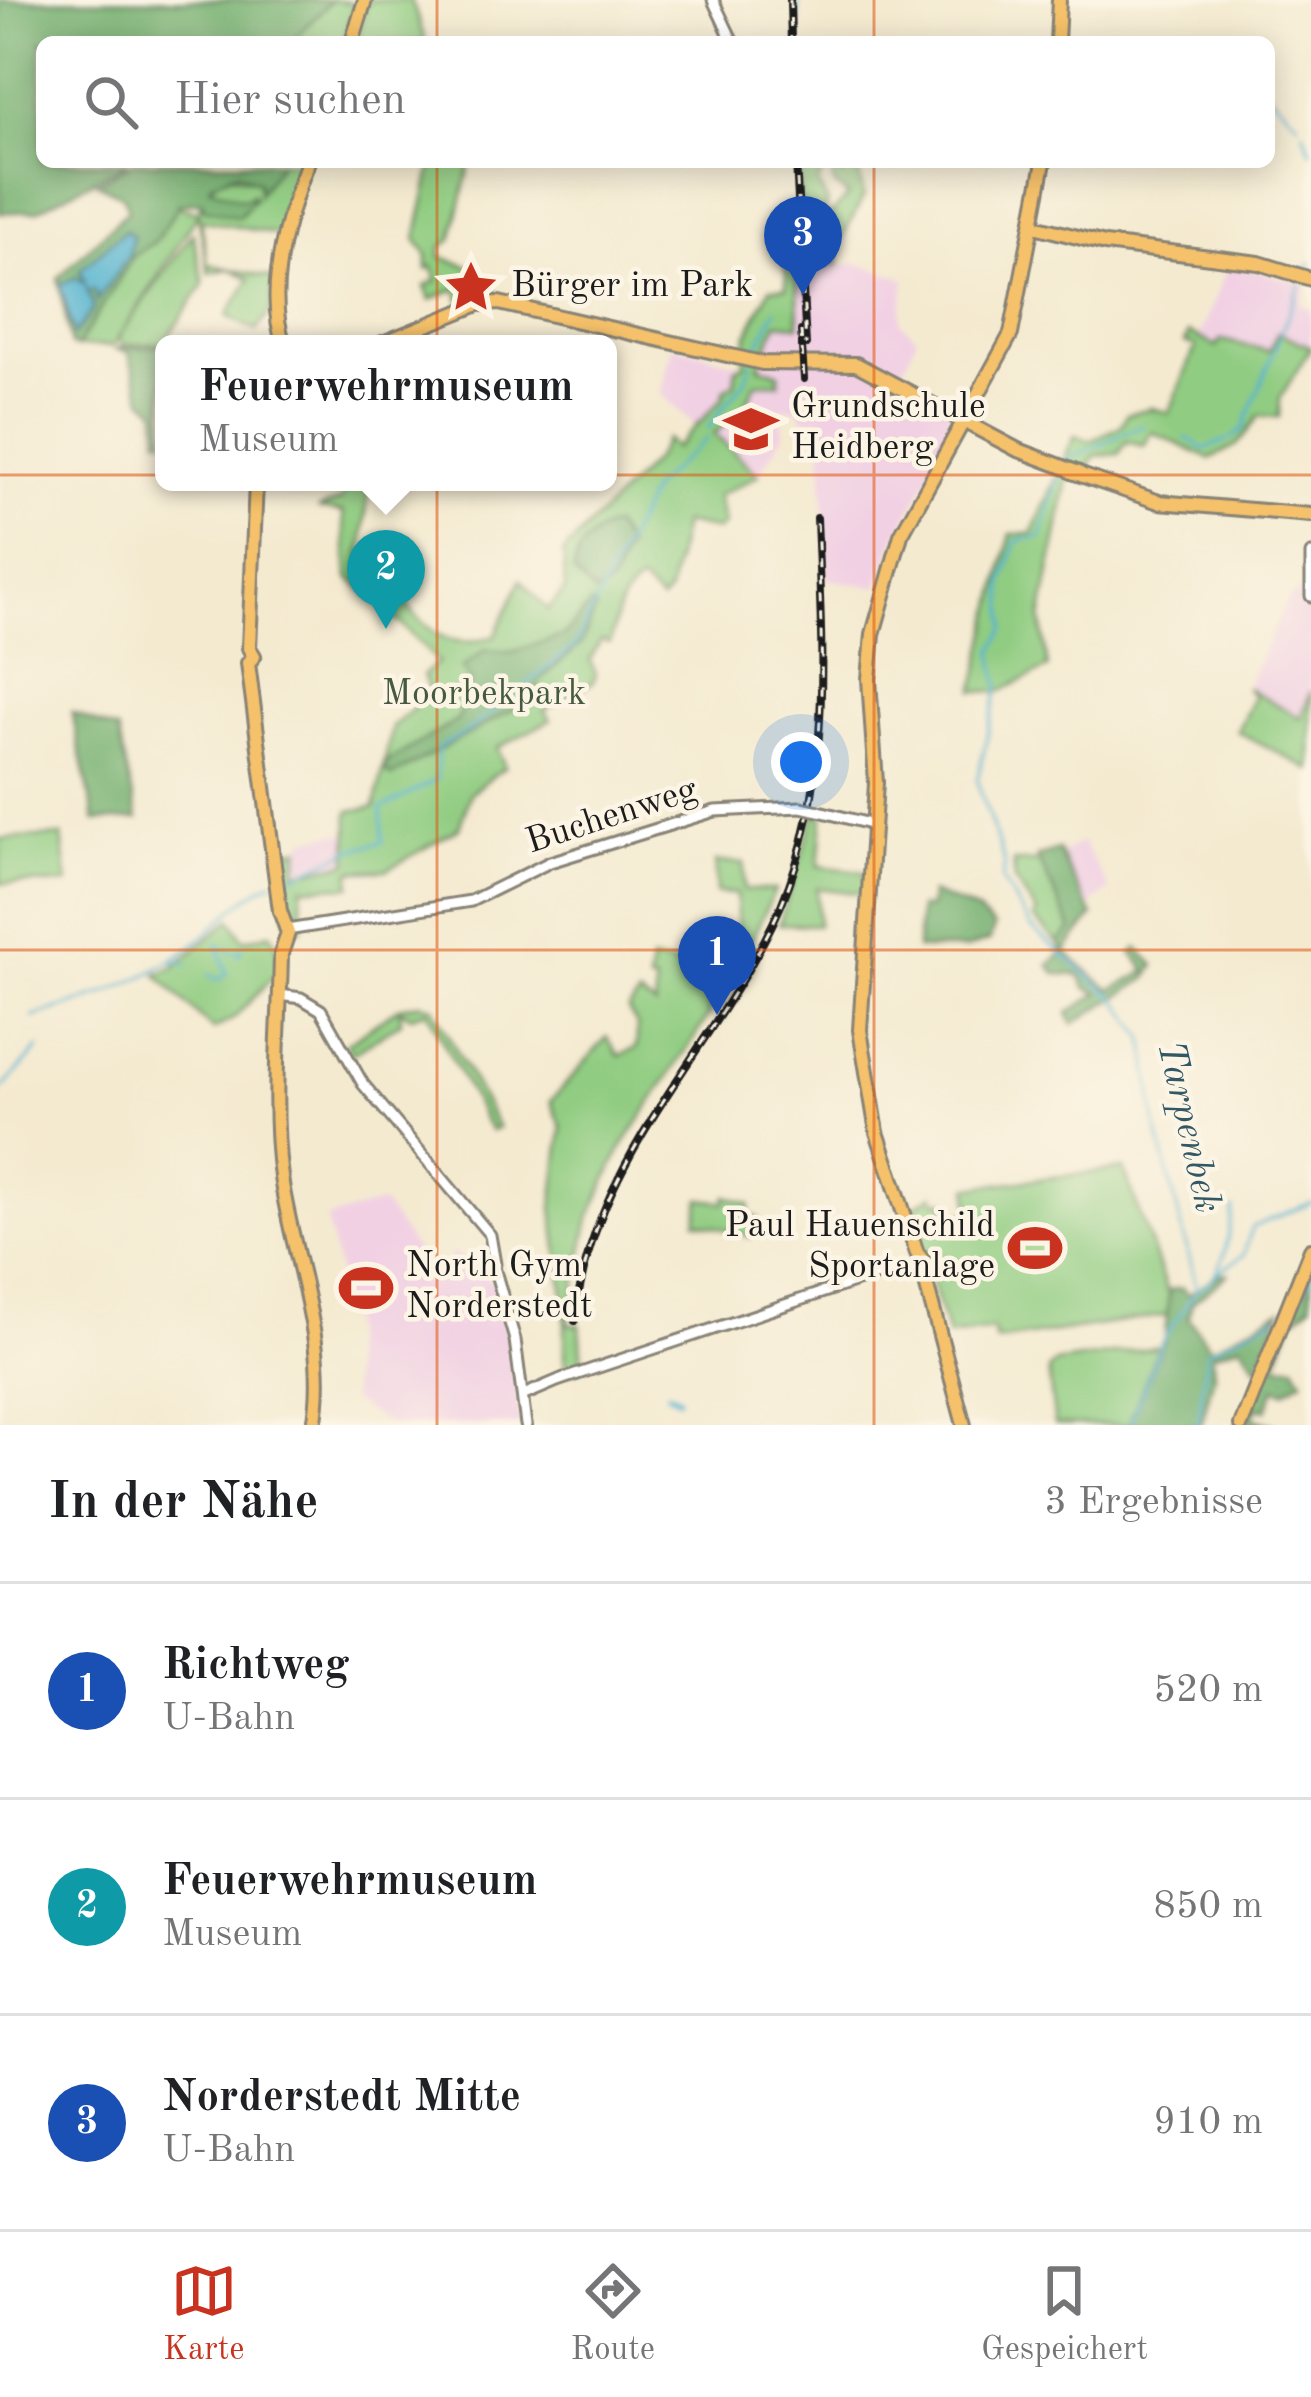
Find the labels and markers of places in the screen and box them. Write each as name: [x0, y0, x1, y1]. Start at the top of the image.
pin: 3: [764, 196, 842, 295]
place icon: Bürger im Park: [442, 258, 500, 316]
place label: Bürger im Park: [511, 269, 753, 305]
place label: Grundschule Heidberg: [791, 390, 986, 467]
school or university icon: Grundschule Heidberg: [722, 400, 780, 458]
pin: 2: [347, 530, 425, 629]
pin: 1: [678, 916, 756, 1015]
place label: Paul Hauenschild Sportanlage: [725, 1209, 995, 1286]
sports icon: Paul Hauenschild Sportanlage: [1006, 1219, 1064, 1277]
place label: North Gym Norderstedt: [406, 1249, 593, 1326]
sports icon: North Gym Norderstedt: [337, 1259, 395, 1317]

